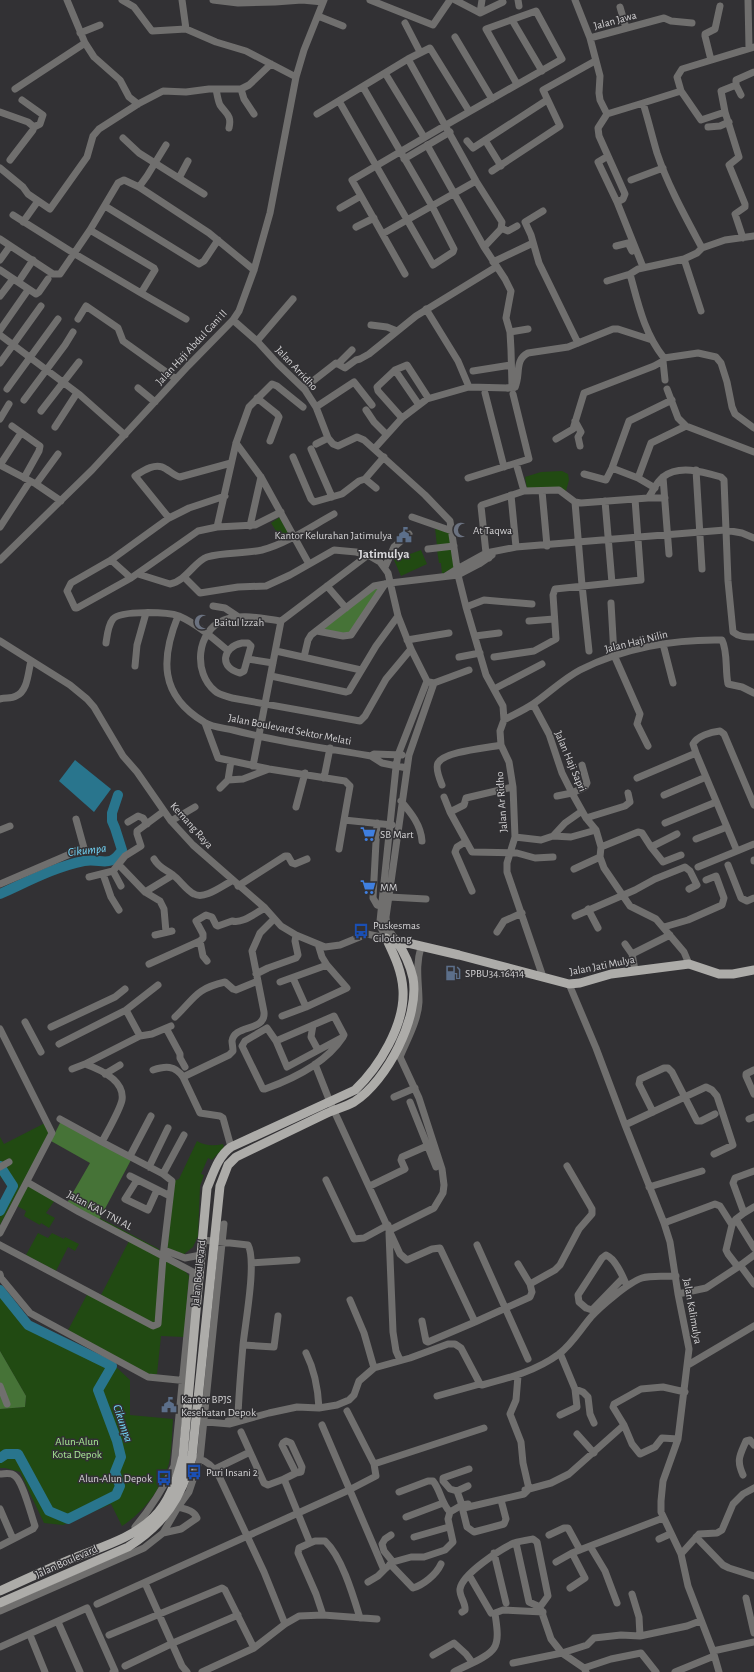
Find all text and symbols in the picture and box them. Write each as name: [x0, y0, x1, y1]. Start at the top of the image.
street label: Jalan Jawa: [593, 9, 638, 31]
street label: Jalan Haji Abdul Gani II: [154, 308, 229, 387]
street label: Jalan Arridho: [273, 344, 320, 393]
mosque icon: At Taqwa: [452, 521, 470, 539]
place label: At Taqwa: [473, 525, 512, 536]
public building icon: Kantor Kelurahan Jatimulya: [395, 526, 413, 544]
place label: Kantor Kelurahan Jatimulya: [275, 530, 392, 541]
district label: Jatimulya: [359, 548, 409, 561]
mosque icon: Baitul Izzah: [193, 613, 211, 631]
place label: Baitul Izzah: [214, 617, 264, 628]
street label: Jalan Haji Nilin: [604, 628, 669, 655]
street label: Jalan Boulevard Sektor Melati: [227, 712, 352, 747]
street label: Jalan Haji Sapri: [553, 729, 588, 793]
street label: Jalan Ar Ridho: [494, 771, 509, 833]
street label: Kemang Raya: [168, 800, 215, 851]
supermarket icon: SB Mart: [359, 825, 377, 843]
place label: SB Mart: [380, 829, 414, 840]
water label: Cikumpa: [67, 842, 107, 859]
supermarket icon: MM: [359, 878, 377, 896]
place label: MM: [380, 882, 398, 893]
place label: Puskesmas Cilodong: [373, 920, 420, 944]
bus stop icon: Puskesmas Cilodong: [352, 922, 370, 940]
street label: Jalan Jati Mulya: [569, 954, 636, 977]
fuel station icon: SPBU34.16414: [444, 964, 462, 982]
place label: SPBU34.16414: [465, 968, 524, 979]
street label: Jalan KAV TNI AL: [65, 1189, 135, 1232]
street label: Jalan Boulevard: [190, 1239, 207, 1307]
street label: Jalan Kalimulya: [681, 1277, 704, 1345]
place label: Kantor BPJS Kesehatan Depok: [181, 1394, 256, 1418]
public building icon: Kantor BPJS Kesehatan Depok: [160, 1396, 178, 1414]
water label: Cikumpa: [110, 1403, 135, 1444]
park label: Alun-Alun Kota Depok: [52, 1436, 102, 1460]
bus stop icon: Puri Insani 2: [185, 1463, 203, 1481]
place label: Puri Insani 2: [206, 1467, 258, 1478]
bus stop icon: Alun-Alun Depok: [155, 1469, 173, 1487]
place label: Alun-Alun Depok: [79, 1473, 152, 1484]
street label: Jalan Boulevard: [33, 1543, 99, 1580]

